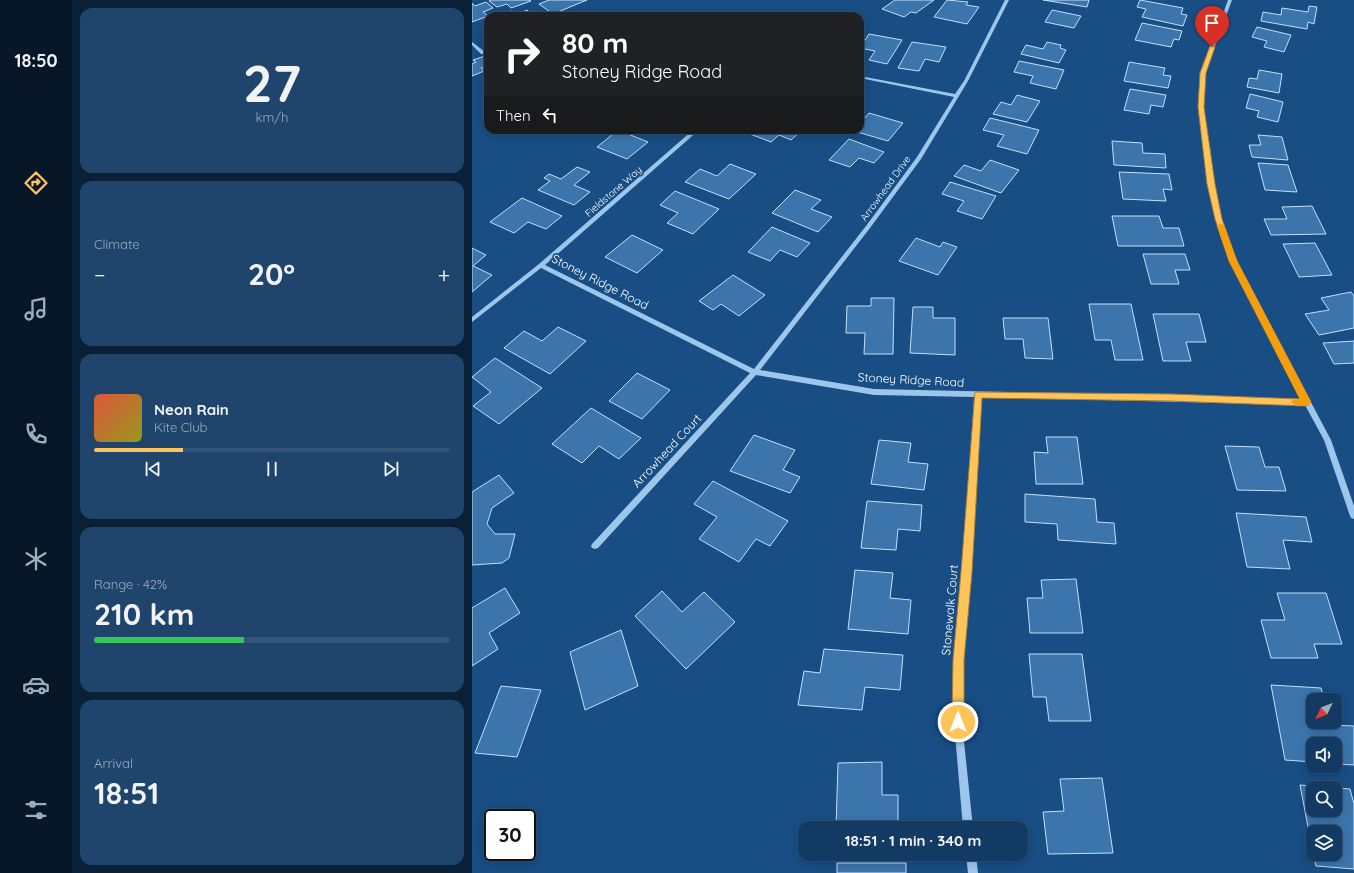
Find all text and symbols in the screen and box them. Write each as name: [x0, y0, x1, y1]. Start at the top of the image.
pin: [1195, 6, 1229, 47]
icon: arrive: [1201, 12, 1223, 34]
text: 80 m: [562, 25, 628, 60]
icon: right: [496, 28, 548, 80]
text: 18:50: [14, 49, 58, 72]
text: 27: [243, 50, 301, 115]
text: Stoney Ridge Road: [562, 60, 722, 83]
icon: left: [539, 104, 561, 126]
text: Then: [496, 106, 531, 125]
text: km/h: [256, 109, 288, 125]
street label: Arrowhead Drive: [857, 153, 914, 224]
street label: Fieldstone Way: [582, 163, 644, 220]
icon: directions: [22, 169, 50, 197]
text: Climate: [94, 236, 140, 252]
street label: Stoney Ridge Road: [549, 251, 651, 312]
text: 20°: [248, 255, 295, 293]
text: −: [94, 261, 105, 289]
text: +: [438, 261, 450, 289]
icon: music: [22, 295, 50, 323]
street label: Stoney Ridge Road: [857, 369, 965, 390]
text: Neon Rain: [154, 400, 229, 419]
street label: Arrowhead Court: [629, 411, 705, 491]
text: Kite Club: [154, 419, 207, 435]
icon: phone: [22, 420, 50, 448]
icon: previous: [142, 458, 164, 480]
icon: pause: [261, 458, 283, 480]
icon: next: [380, 458, 402, 480]
icon: climate: [22, 545, 50, 573]
street label: Stonewalk Court: [938, 564, 961, 656]
text: Range · 42%: [94, 576, 167, 592]
text: 210 km: [94, 595, 194, 633]
icon: car: [22, 671, 50, 699]
north arrow: [1306, 693, 1342, 729]
map controls: [1306, 693, 1342, 861]
position arrow: [937, 701, 979, 743]
button: sound: [1306, 737, 1342, 773]
text: Arrival: [94, 755, 133, 771]
text: 18:51: [94, 774, 159, 812]
button: search: [1306, 781, 1342, 817]
icon: filters: [22, 796, 50, 824]
speed limit sign: 30: [484, 809, 536, 861]
button: layers: [1306, 825, 1342, 861]
text: 18:51 · 1 min · 340 m: [845, 831, 981, 850]

